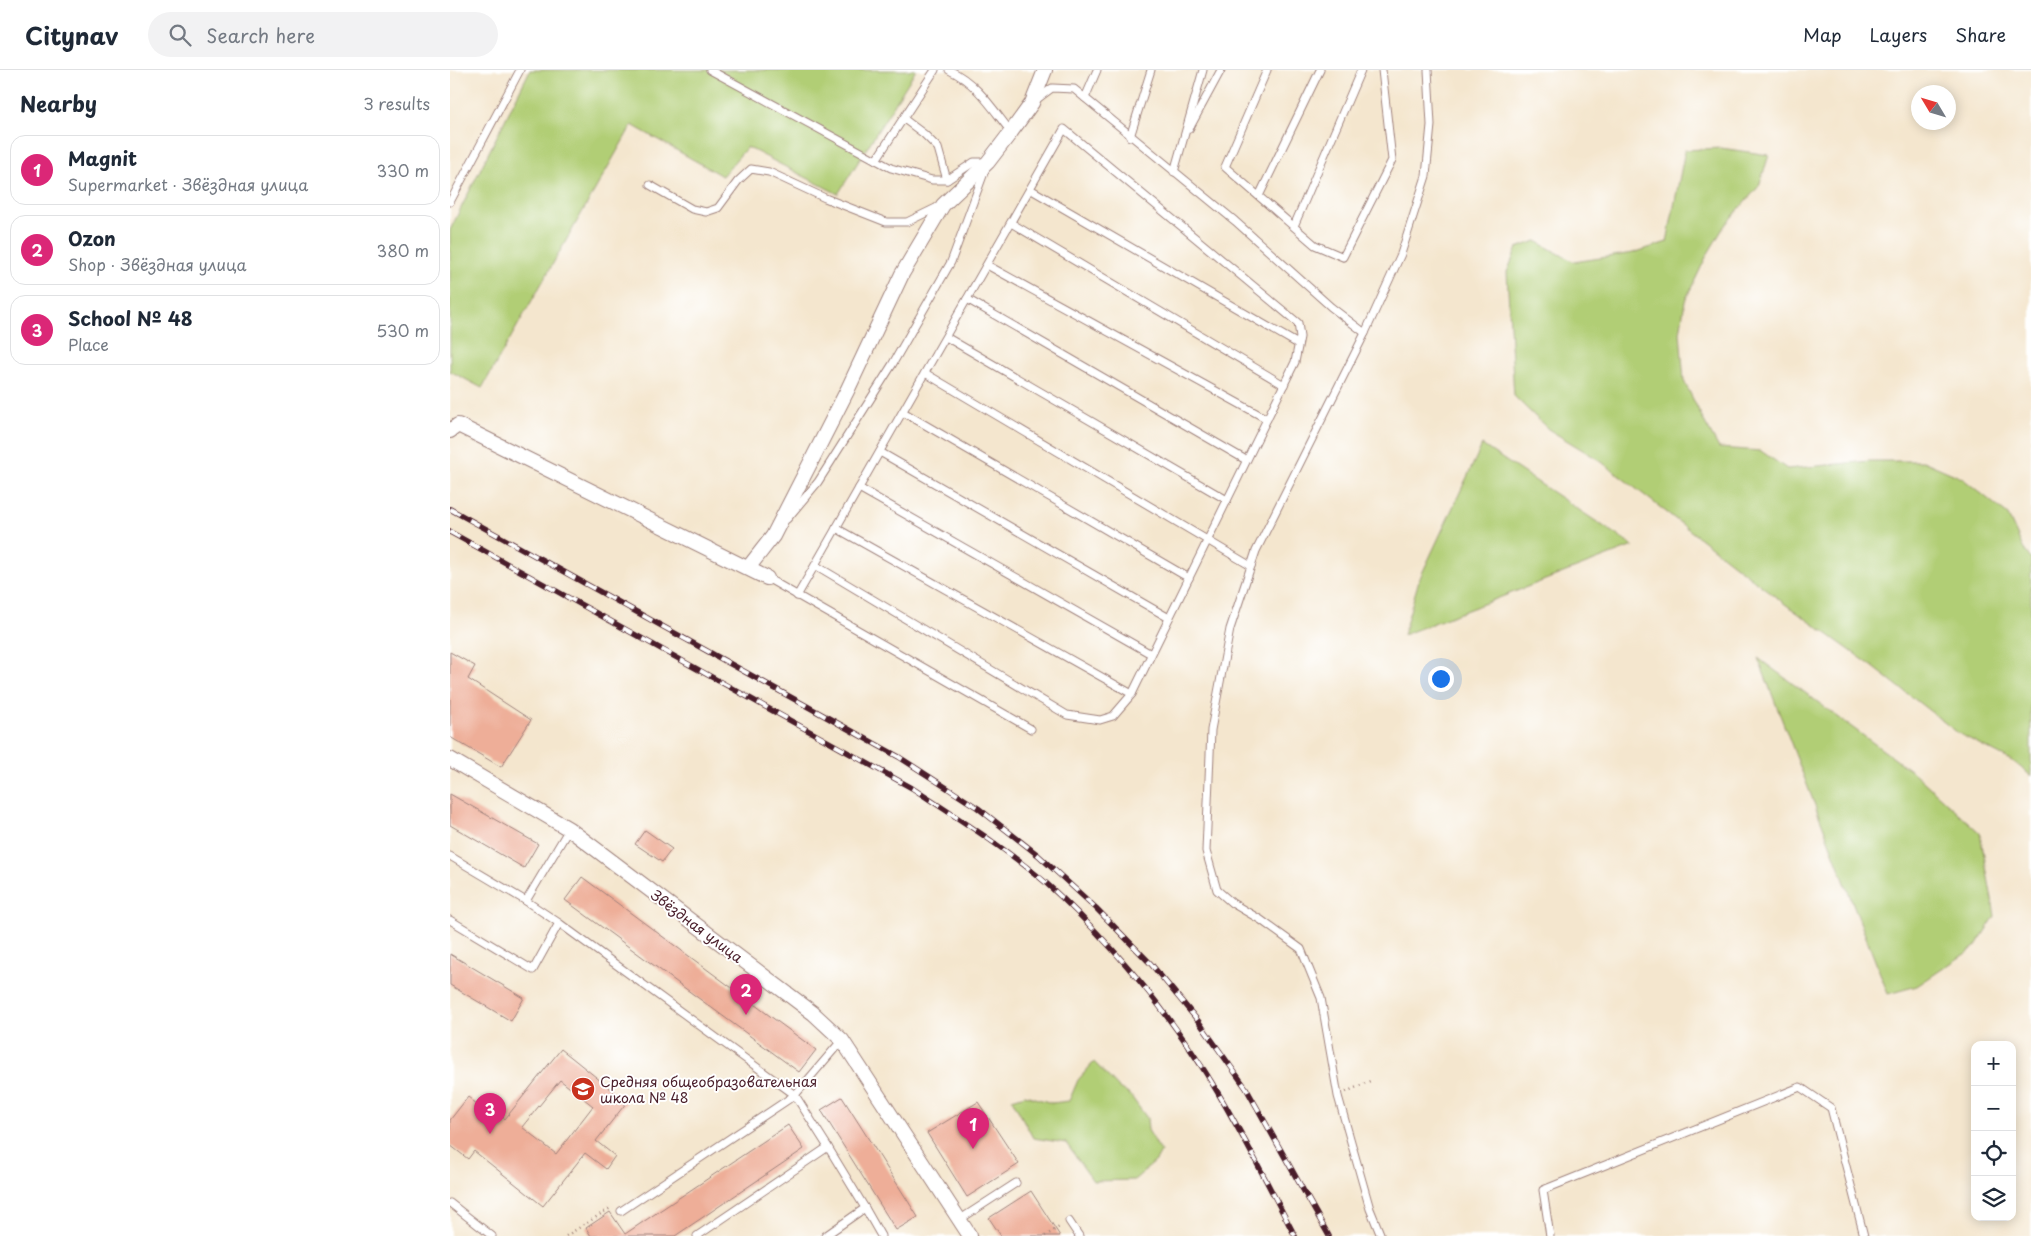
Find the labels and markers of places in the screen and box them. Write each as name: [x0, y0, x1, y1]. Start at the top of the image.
pin: 2: [730, 974, 762, 1015]
place label: Средняя общеобразовательная школа № 48: [600, 1071, 817, 1108]
school or university icon: Средняя общеобразовательная школа № 48: [570, 1076, 596, 1102]
pin: 3: [474, 1093, 506, 1134]
pin: 1: [957, 1108, 989, 1149]

